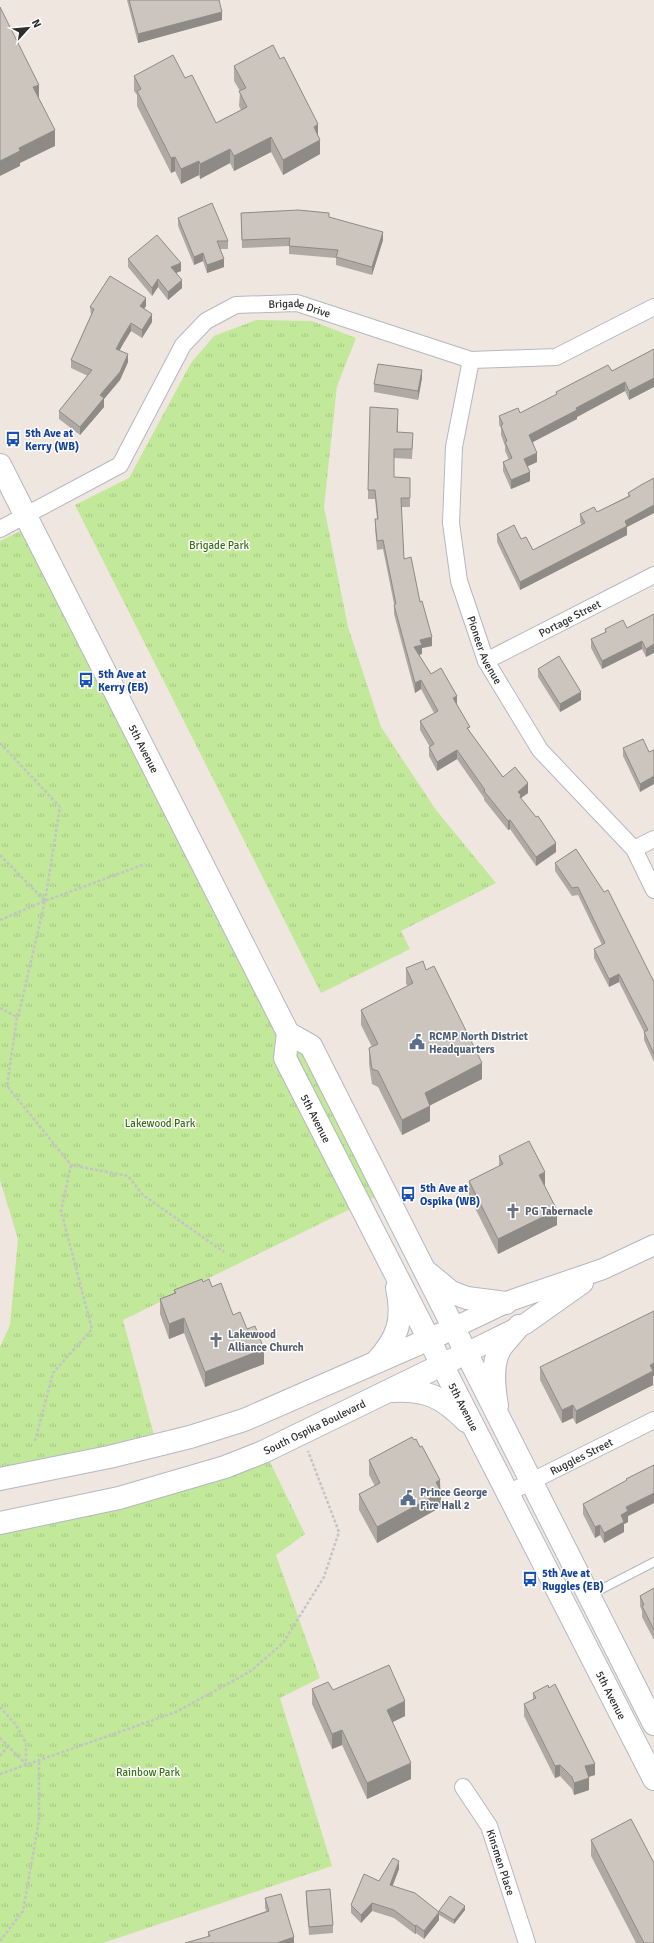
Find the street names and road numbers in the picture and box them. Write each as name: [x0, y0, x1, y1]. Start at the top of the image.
street label: Brigade Drive: [268, 297, 332, 321]
street label: Portage Street: [537, 597, 603, 640]
street label: Pioneer Avenue: [464, 614, 505, 687]
street label: 5th Avenue: [126, 722, 161, 775]
street label: 5th Avenue: [298, 1092, 333, 1145]
street label: 5th Avenue: [445, 1381, 481, 1433]
street label: South Ospika Boulevard: [261, 1397, 368, 1458]
street label: Ruggles Street: [548, 1436, 615, 1478]
street label: 5th Avenue: [593, 1669, 628, 1722]
street label: Kinsmen Place: [483, 1828, 517, 1897]

